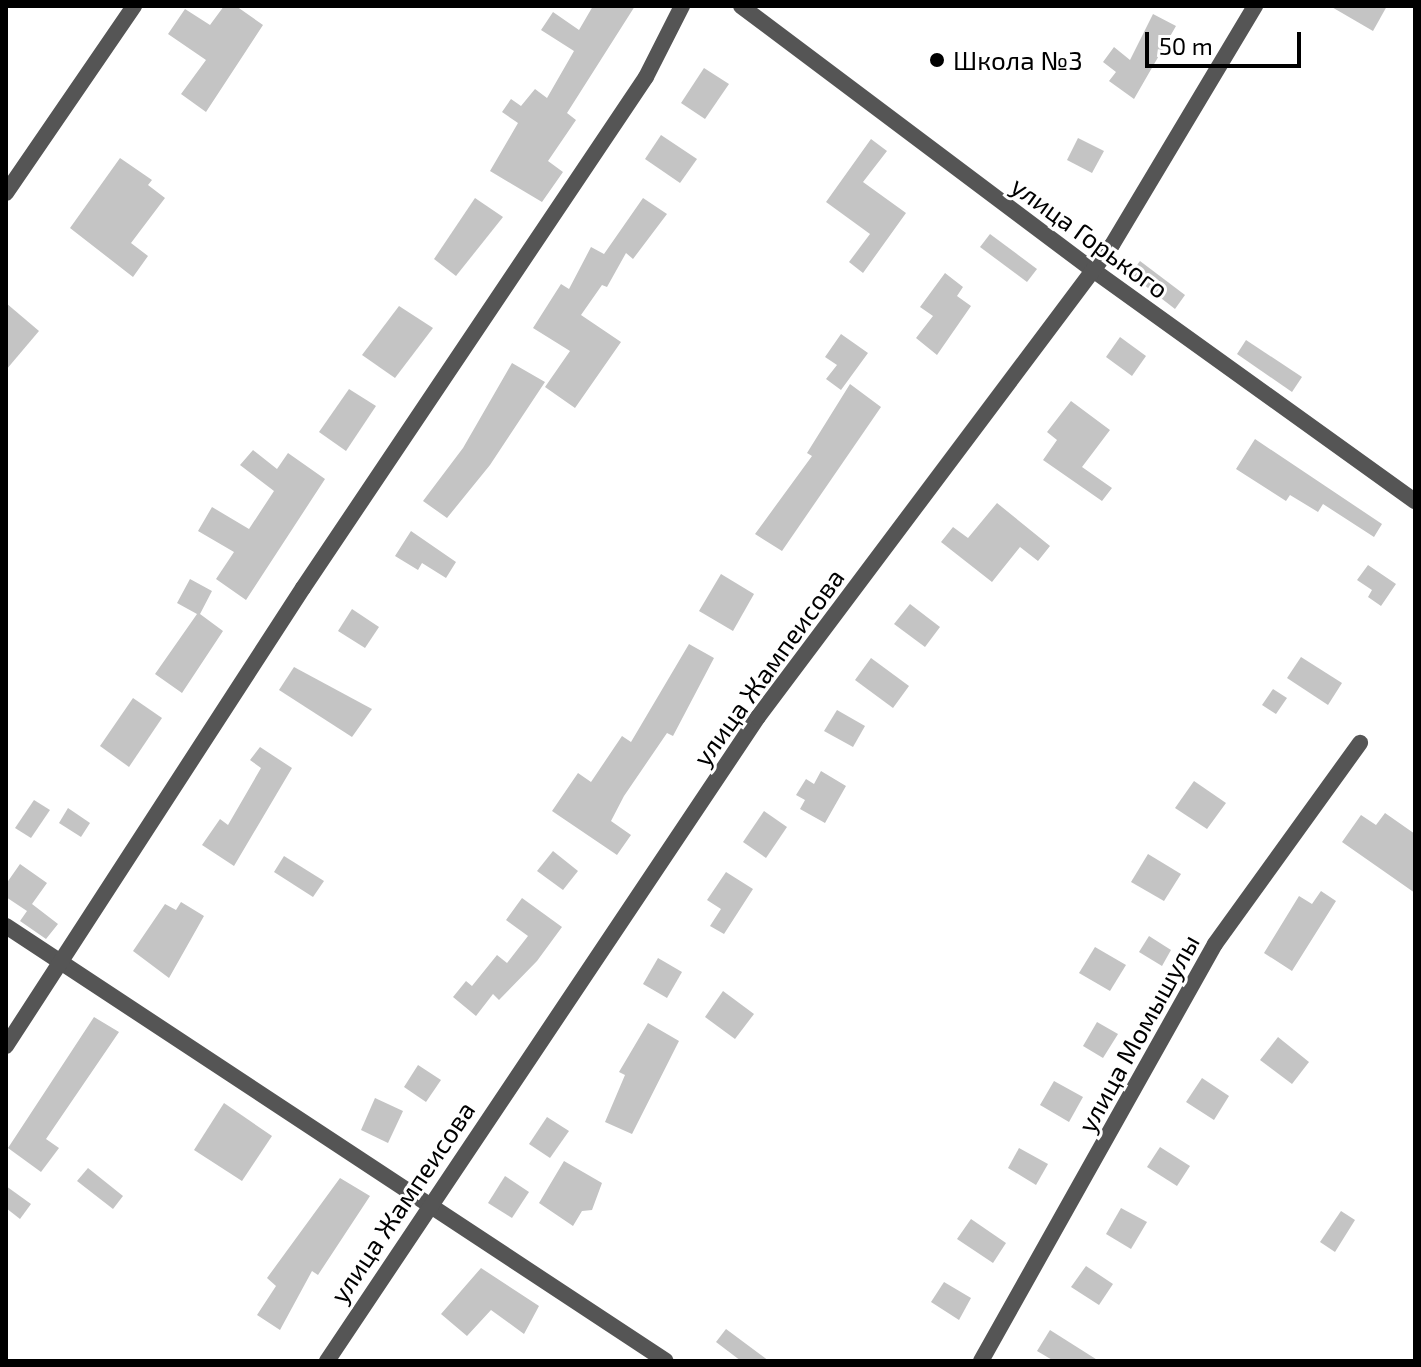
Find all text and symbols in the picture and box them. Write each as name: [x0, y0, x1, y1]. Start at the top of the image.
scale bar: [1149, 16, 1305, 66]
text: 50 m: [1159, 31, 1213, 60]
place label: Школа №3: [953, 44, 1083, 76]
marker: Школа №3: [928, 51, 946, 69]
street label: улица Горького: [1005, 170, 1175, 304]
street label: улица Жампеисова: [686, 562, 850, 772]
street label: улица Момышулы: [1071, 929, 1205, 1137]
street label: улица Жампеисова: [323, 1095, 481, 1309]

